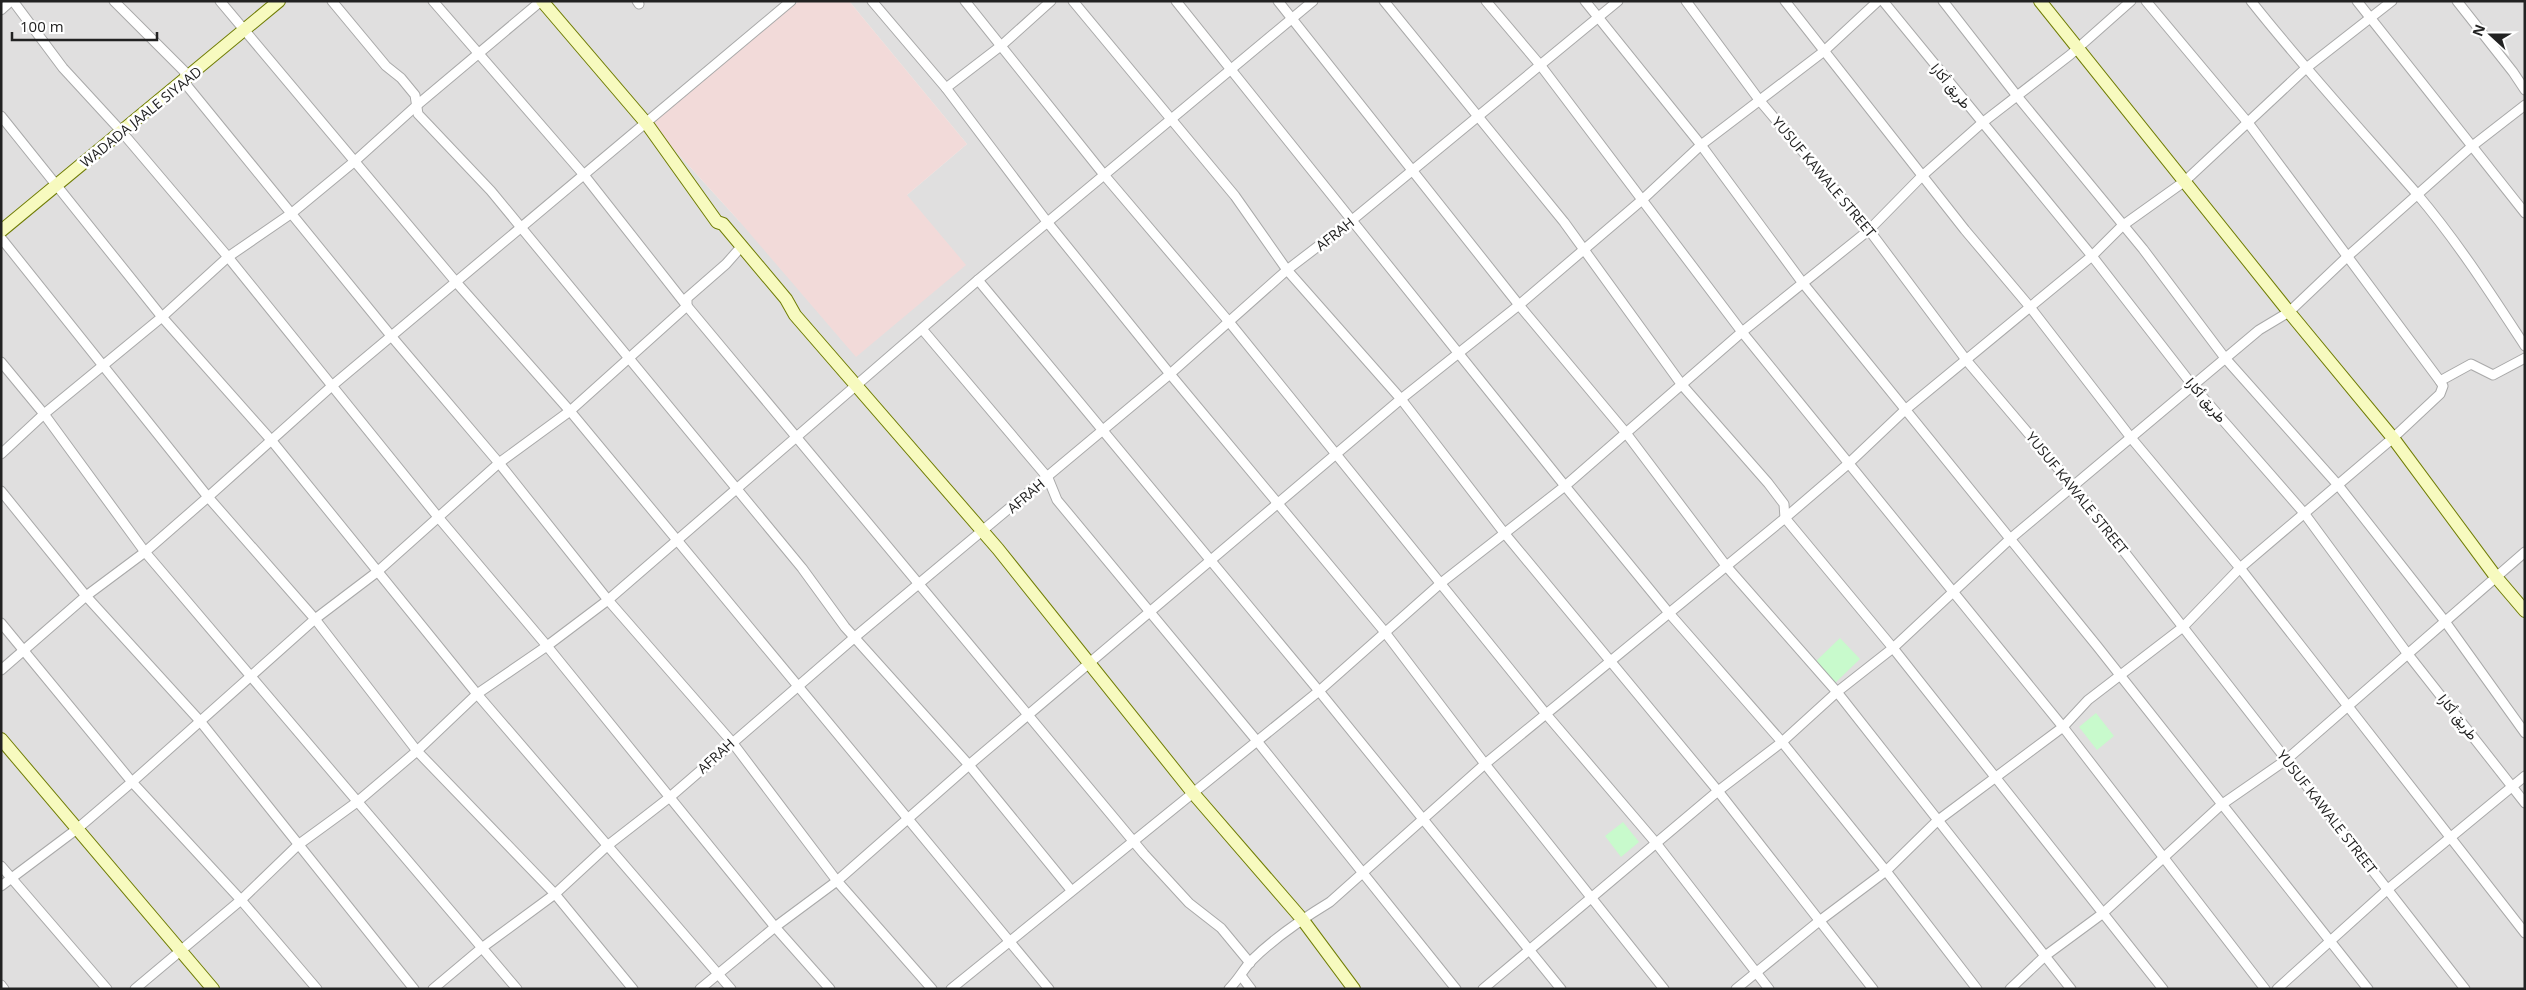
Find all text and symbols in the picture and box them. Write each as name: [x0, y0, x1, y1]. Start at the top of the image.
scale bar: [12, 10, 158, 42]
north arrow: [2466, 10, 2516, 60]
text: 100 m: [20, 16, 64, 36]
text: N: [2467, 21, 2489, 39]
street label: طريق أكارا: [1927, 59, 1976, 112]
street label: WADADA JAALE SIYAAD: [76, 62, 205, 171]
street label: YUSUF KAWALE STREET: [1768, 112, 1881, 241]
street label: AFRAH: [1312, 213, 1358, 255]
street label: طريق أكارا: [2182, 373, 2231, 426]
street label: YUSUF KAWALE STREET: [2022, 428, 2133, 558]
street label: AFRAH: [1003, 474, 1049, 517]
street label: طريق أكارا: [2434, 690, 2482, 744]
street label: AFRAH: [693, 734, 738, 777]
street label: YUSUF KAWALE STREET: [2273, 746, 2382, 878]

